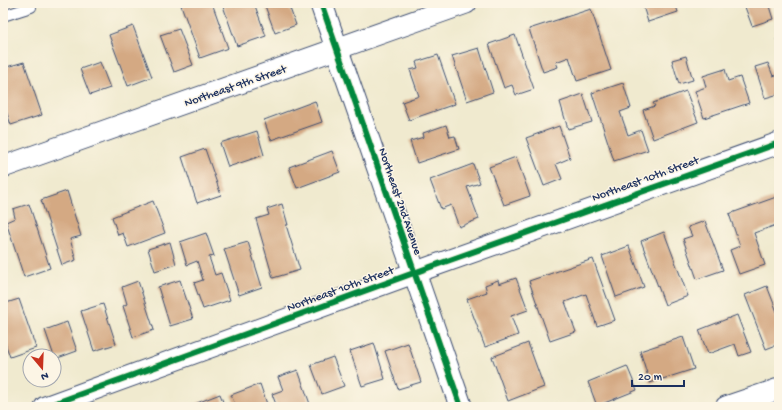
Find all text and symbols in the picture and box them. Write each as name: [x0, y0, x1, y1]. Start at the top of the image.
street label: Northeast 9th Street: [183, 63, 289, 111]
street label: Northeast 2nd Avenue: [374, 146, 424, 258]
street label: Northeast 10th Street: [590, 154, 702, 206]
street label: Northeast 10th Street: [285, 264, 397, 316]
north arrow: [22, 348, 62, 388]
scale bar: [632, 362, 684, 388]
text: N: [39, 369, 50, 382]
text: 20 m: [638, 371, 663, 385]

